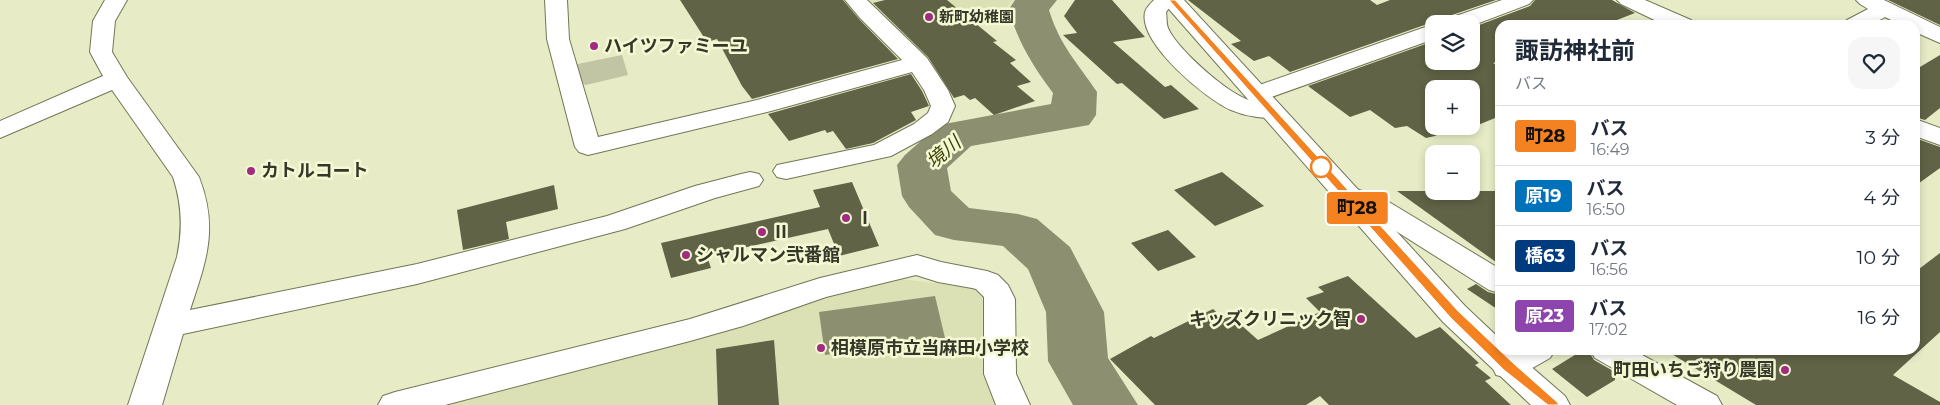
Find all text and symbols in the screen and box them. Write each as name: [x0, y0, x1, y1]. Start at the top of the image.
place label: 新町幼稚園: [939, 7, 1014, 26]
marker: 新町幼稚園: [923, 11, 935, 23]
map controls: [1425, 15, 1480, 200]
button: layers: [1425, 15, 1480, 70]
place label: ハイツファミーユ: [604, 35, 748, 57]
text: 諏訪神社前: [1515, 36, 1635, 65]
button: heart: [1848, 37, 1900, 89]
marker: ハイツファミーユ: [588, 40, 600, 52]
text: バス: [1515, 74, 1547, 93]
button: +: [1425, 80, 1480, 135]
text: バス: [1591, 117, 1629, 140]
text: 町28: [1525, 125, 1566, 147]
text: 3 分: [1865, 126, 1900, 149]
water label: 境川: [921, 130, 967, 173]
text: 16:49: [1591, 140, 1630, 159]
button: −: [1425, 145, 1480, 200]
unlabelled marker: [1310, 156, 1332, 178]
place label: カトルコート: [261, 160, 369, 182]
marker: カトルコート: [245, 165, 257, 177]
text: バス: [1587, 177, 1625, 200]
text: 原19: [1525, 185, 1562, 207]
text: 4 分: [1863, 186, 1900, 209]
line badge: 町28: [1328, 192, 1386, 224]
text: 町28: [1337, 197, 1377, 219]
text: 16:50: [1587, 200, 1625, 219]
place label: Ⅰ: [856, 207, 874, 229]
marker: Ⅰ: [840, 212, 852, 224]
place label: Ⅱ: [772, 221, 790, 243]
marker: Ⅱ: [756, 226, 768, 238]
text: バス: [1590, 237, 1628, 260]
place label: シャルマン弐番館: [696, 244, 840, 266]
text: 橋63: [1525, 245, 1565, 267]
text: 10 分: [1857, 246, 1900, 269]
marker: シャルマン弐番館: [680, 249, 692, 261]
text: 16:56: [1590, 260, 1628, 279]
text: バス: [1589, 297, 1627, 320]
text: 原23: [1525, 305, 1564, 327]
text: 16 分: [1858, 306, 1900, 329]
place label: キッズクリニック智: [1189, 308, 1351, 330]
marker: キッズクリニック智: [1355, 313, 1367, 325]
text: 17:02: [1589, 320, 1627, 339]
place label: 相模原市立当麻田小学校: [831, 337, 1029, 359]
marker: 相模原市立当麻田小学校: [815, 342, 827, 354]
place label: 町田いちご狩り農園: [1613, 359, 1775, 381]
marker: 町田いちご狩り農園: [1779, 364, 1791, 376]

